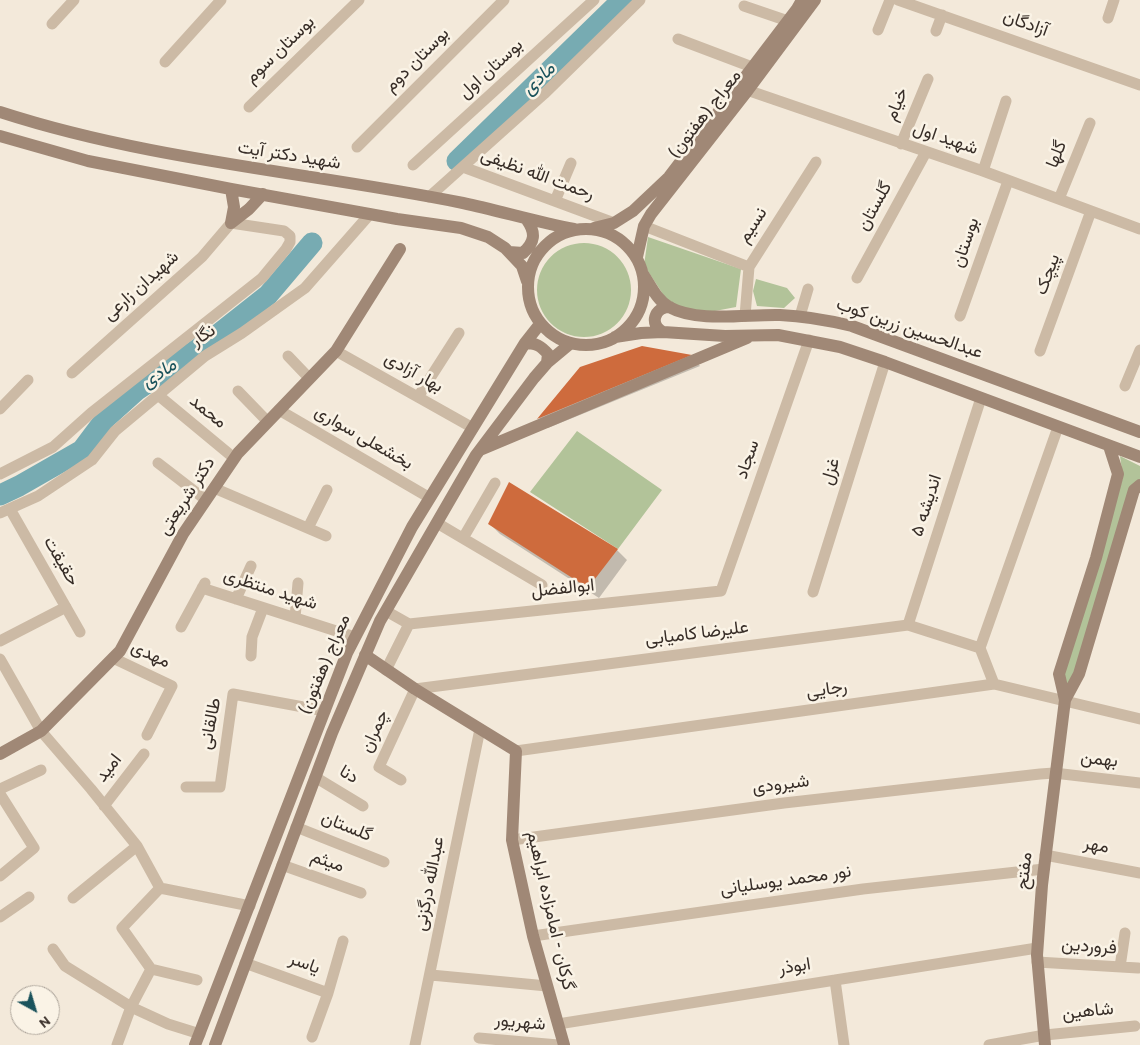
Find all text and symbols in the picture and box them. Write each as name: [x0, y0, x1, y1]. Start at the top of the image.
street label: آزادگان: [999, 7, 1051, 43]
street label: بوستان سوم: [242, 13, 320, 89]
street label: بوستان دوم: [381, 24, 455, 98]
street label: بوستان اول: [455, 35, 529, 105]
water label: مادی: [519, 59, 561, 101]
street label: معراج (هفتون): [665, 66, 747, 164]
street label: خیام: [882, 85, 914, 125]
street label: شهید اول: [910, 119, 980, 161]
street label: شهید دکتر آیت: [236, 138, 342, 176]
street label: گلها: [1043, 138, 1073, 172]
street label: رحمت الله نظیفی: [477, 145, 597, 207]
street label: گلستان: [854, 179, 898, 235]
street label: نسیم: [735, 204, 773, 248]
street label: بوستان: [948, 215, 986, 271]
street label: شهیدان زارعی: [100, 247, 184, 327]
street label: پیچک: [1032, 252, 1066, 298]
street label: عبدالحسین زرین کوب: [833, 295, 985, 365]
street label: نگار: [188, 321, 220, 353]
street label: بهار آزادی: [380, 349, 446, 399]
water label: مادی: [138, 355, 182, 395]
street label: محمد: [184, 391, 230, 435]
street label: بخشعلی سواری: [310, 402, 416, 476]
street label: سجاد: [732, 438, 766, 482]
street label: دکتر شریعتی: [155, 454, 221, 540]
street label: غزل: [818, 456, 846, 488]
street label: اندیشه ۵: [908, 472, 948, 540]
street label: حقیقت: [37, 534, 83, 590]
street label: شهید منتظری: [220, 566, 320, 616]
street label: ابوالفضل: [530, 576, 596, 604]
street label: معراج (هفتون): [295, 612, 357, 718]
street label: علیرضا کامیابی: [644, 618, 750, 652]
street label: مهدی: [127, 638, 173, 674]
street label: رجایی: [805, 677, 849, 705]
street label: طالقانی: [196, 696, 228, 752]
street label: چمران: [357, 707, 395, 757]
street label: بهمن: [1079, 748, 1119, 774]
street label: امید: [92, 751, 128, 787]
street label: دنا: [335, 762, 361, 790]
street label: شیرودی: [751, 772, 811, 800]
street label: گلستان: [318, 808, 374, 848]
street label: گرکان - امامزاده ابراهیم: [520, 829, 578, 993]
street label: مهر: [1082, 834, 1110, 860]
street label: عبدالله درگزنی: [411, 835, 451, 933]
street label: میثم: [307, 847, 347, 879]
street label: مفتح: [1013, 851, 1039, 891]
street label: نور محمد یوسلیانی: [719, 862, 853, 902]
street label: فروردین: [1061, 935, 1117, 961]
street label: یاسر: [286, 949, 322, 981]
street label: ابوذر: [777, 955, 813, 981]
north arrow: [10, 985, 60, 1035]
street label: شاهین: [1061, 1000, 1115, 1026]
text: N: [35, 1011, 53, 1031]
street label: شهریور: [494, 1011, 546, 1037]

